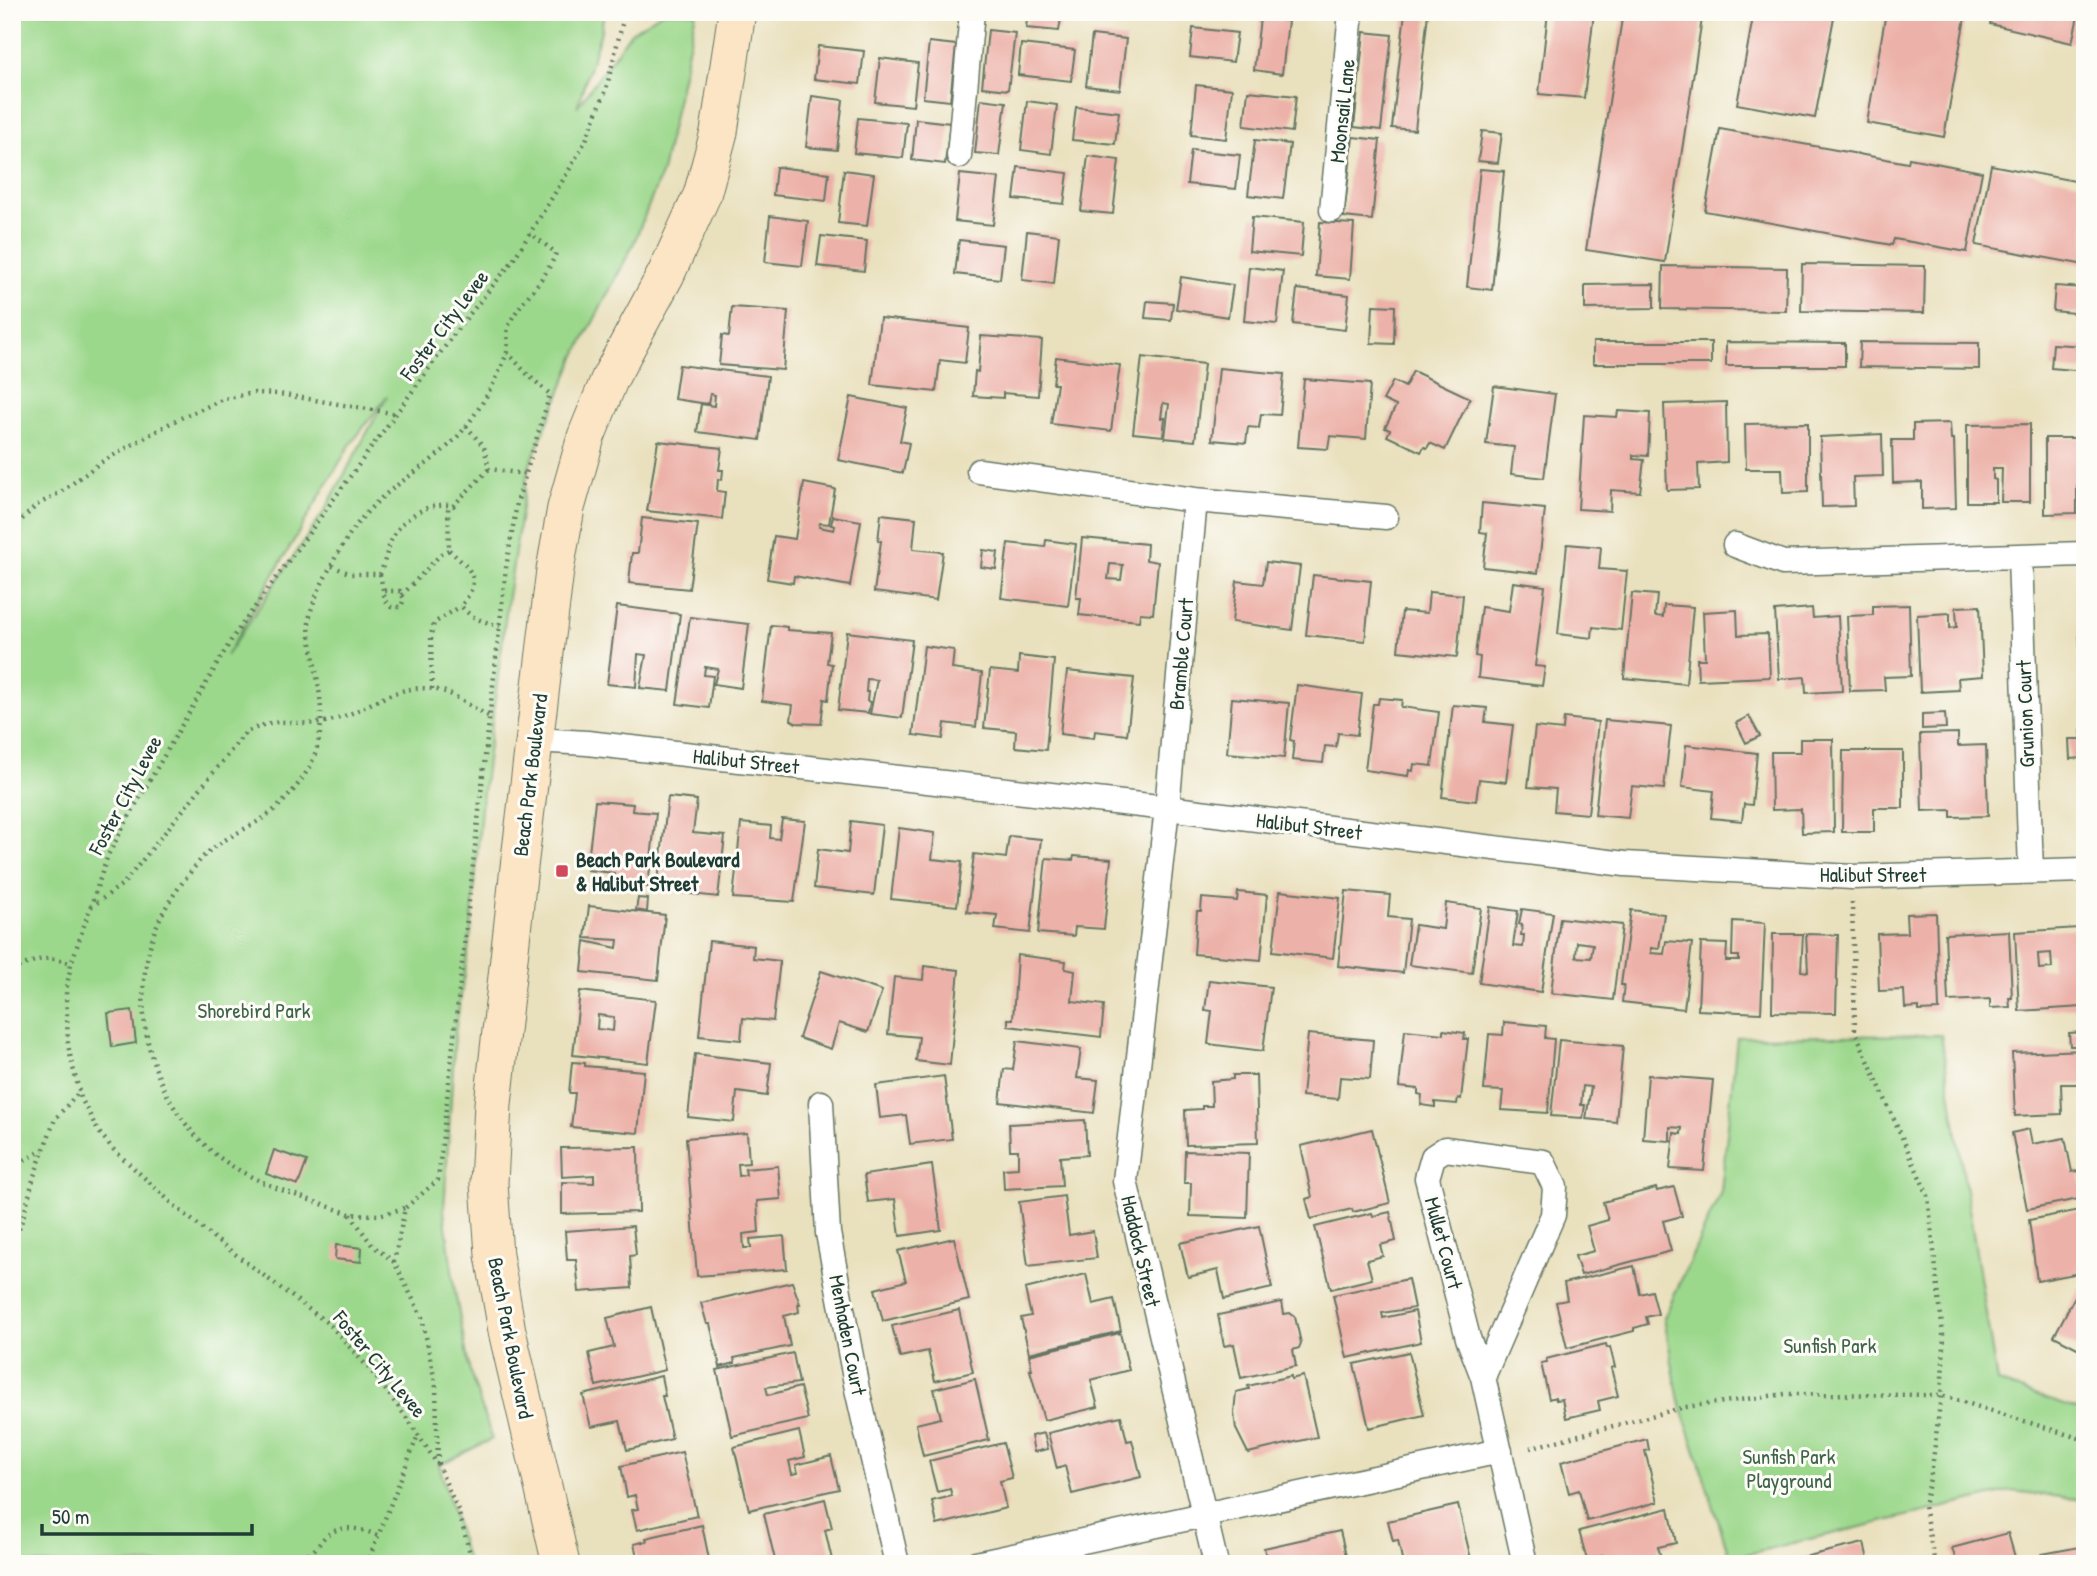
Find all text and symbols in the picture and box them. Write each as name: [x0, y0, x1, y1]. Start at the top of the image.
street label: Moonsail Lane: [1322, 58, 1362, 164]
street label: Foster City Levee: [392, 264, 495, 387]
street label: Bramble Court: [1162, 596, 1200, 711]
street label: Grunion Court: [2009, 659, 2041, 768]
street label: Beach Park Boulevard: [506, 692, 554, 858]
street label: Foster City Levee: [81, 730, 169, 861]
street label: Halibut Street: [692, 741, 801, 781]
street label: Halibut Street: [1254, 805, 1364, 847]
place label: Beach Park Boulevard & Halibut Street: [576, 845, 740, 898]
street label: Halibut Street: [1820, 860, 1927, 889]
marker: Beach Park Boulevard & Halibut Street: [554, 863, 570, 879]
park label: Shorebird Park: [198, 996, 311, 1025]
street label: Haddock Street: [1114, 1192, 1168, 1310]
street label: Mullet Court: [1418, 1194, 1470, 1293]
street label: Beach Park Boulevard: [481, 1255, 541, 1421]
street label: Menhaden Court: [822, 1272, 874, 1398]
street label: Foster City Levee: [326, 1304, 433, 1424]
park label: Sunfish Park: [1784, 1331, 1877, 1360]
park label: Sunfish Park Playground: [1743, 1442, 1836, 1495]
scale bar: [42, 1492, 252, 1536]
text: 50 m: [52, 1502, 89, 1531]

